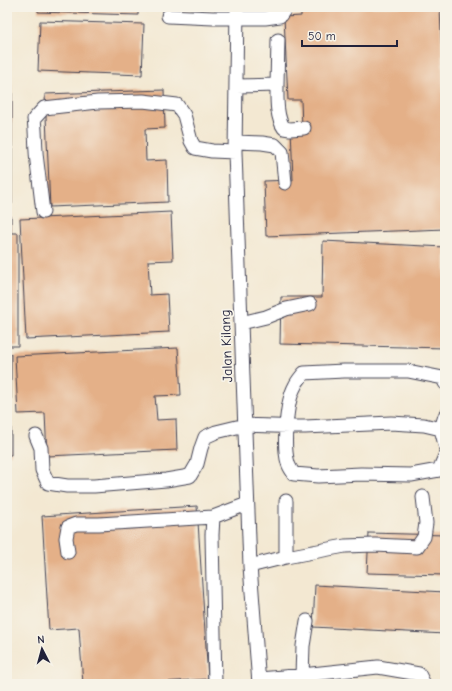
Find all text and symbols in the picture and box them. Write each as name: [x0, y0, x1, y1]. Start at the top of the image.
scale bar: [302, 22, 397, 48]
text: 50 m: [308, 29, 336, 43]
street label: Jalan Kilang: [217, 309, 236, 383]
north arrow: [22, 629, 62, 669]
text: N: [37, 633, 45, 646]

